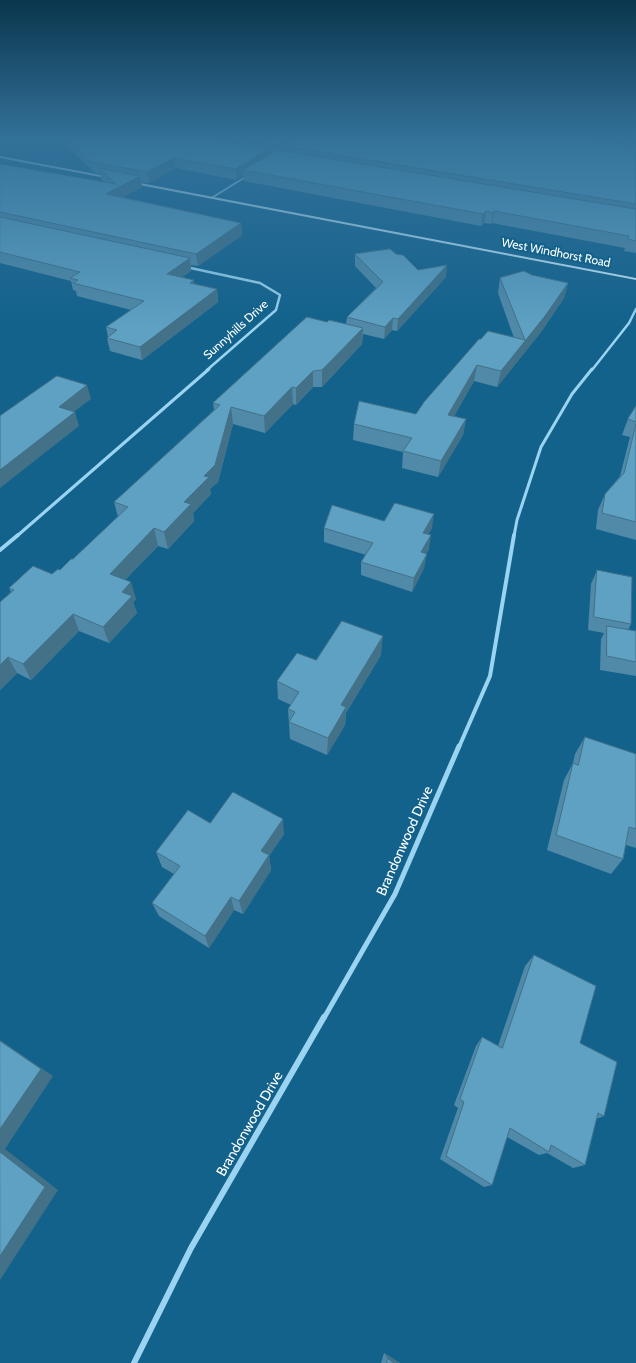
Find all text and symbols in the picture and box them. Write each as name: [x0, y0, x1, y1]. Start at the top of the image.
street label: West Windhorst Road: [500, 235, 612, 271]
street label: Sunnyhills Drive: [201, 297, 271, 363]
street label: Brandonwood Drive: [373, 784, 437, 898]
street label: Brandonwood Drive: [213, 1069, 287, 1179]

